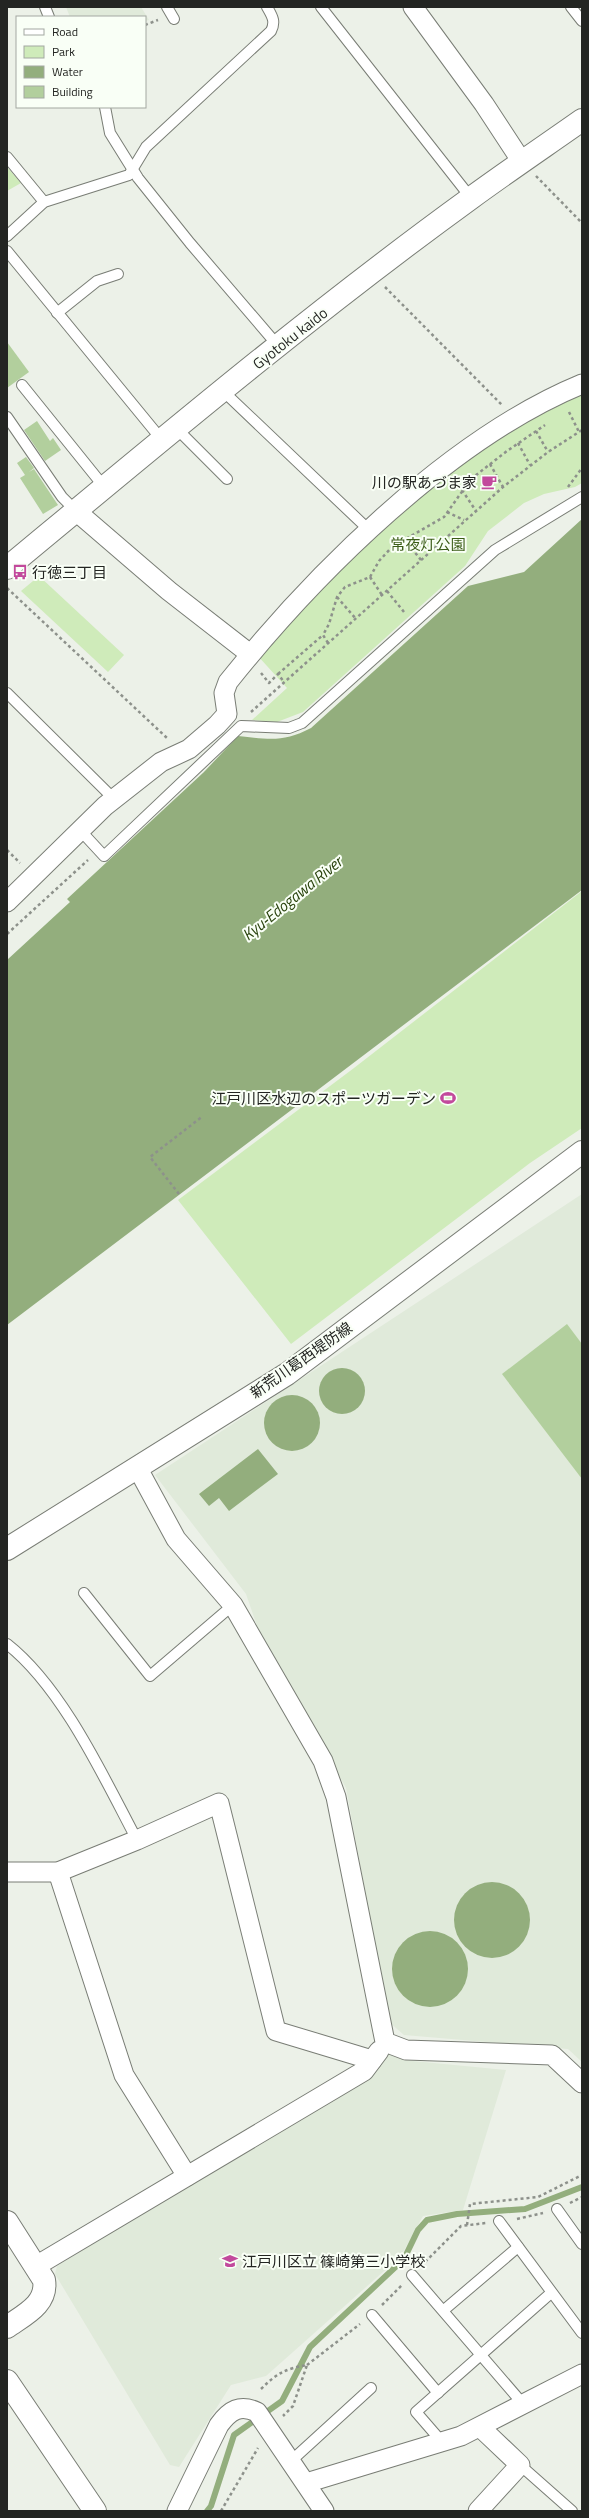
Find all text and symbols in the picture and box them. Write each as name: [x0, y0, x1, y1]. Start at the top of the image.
legend: [16, 16, 146, 108]
text: Road: [52, 22, 78, 41]
text: Park: [52, 42, 75, 61]
text: Water: [52, 62, 83, 81]
text: Building: [52, 82, 93, 101]
street label: Gyotoku kaido: [248, 301, 332, 375]
place label: 川の駅あづま家: [372, 471, 477, 494]
cafe icon: 川の駅あづま家: [480, 473, 498, 491]
park label: 常夜灯公園: [390, 533, 466, 556]
place label: 行徳三丁目: [32, 561, 107, 584]
bus stop icon: 行徳三丁目: [11, 563, 29, 581]
water label: Kyu-Edogawa River: [237, 849, 349, 946]
place label: 江戸川区水辺のスポーツガーデン: [211, 1087, 436, 1110]
sports icon: 江戸川区水辺のスポーツガーデン: [439, 1089, 457, 1107]
street label: 新荒川葛西堤防線: [245, 1316, 357, 1404]
place label: 江戸川区立 篠崎第三小学校: [242, 2250, 425, 2273]
school or university icon: 江戸川区立 篠崎第三小学校: [221, 2252, 239, 2270]

